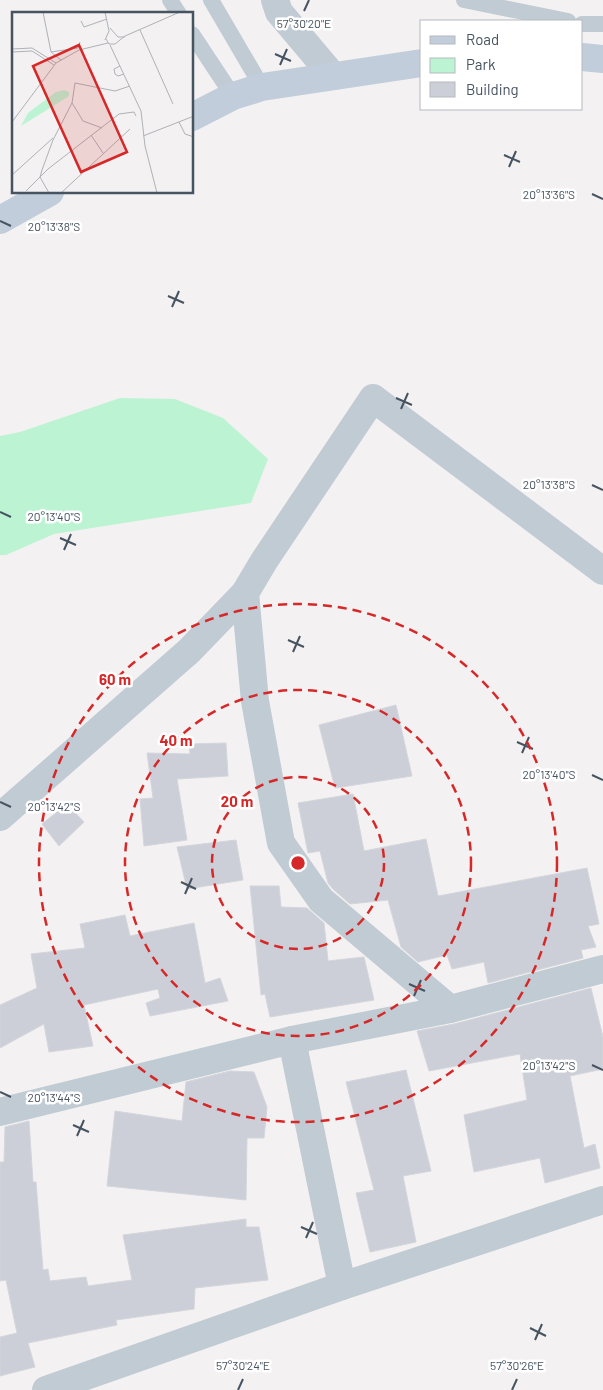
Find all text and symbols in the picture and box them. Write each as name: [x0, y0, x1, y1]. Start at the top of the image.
inset map: [12, 12, 194, 194]
text: 57°30'20"E: [277, 16, 331, 30]
legend: [420, 20, 583, 110]
text: Road: [466, 30, 499, 48]
text: Park: [466, 55, 496, 73]
text: Building: [466, 80, 519, 98]
text: 20°13'36"S: [523, 187, 575, 201]
text: 20°13'38"S: [28, 219, 80, 233]
text: 20°13'38"S: [523, 477, 575, 491]
text: 20°13'40"S: [27, 509, 81, 523]
text: 60 m: [99, 670, 131, 688]
text: 40 m: [159, 731, 193, 749]
text: 20°13'40"S: [522, 767, 576, 781]
text: 20 m: [221, 792, 253, 810]
text: 20°13'42"S: [28, 799, 80, 813]
centre of rings: [289, 854, 307, 872]
text: 20°13'42"S: [523, 1058, 575, 1072]
text: 20°13'44"S: [28, 1090, 80, 1104]
text: 57°30'24"E: [216, 1358, 270, 1372]
text: 57°30'26"E: [490, 1358, 544, 1372]

